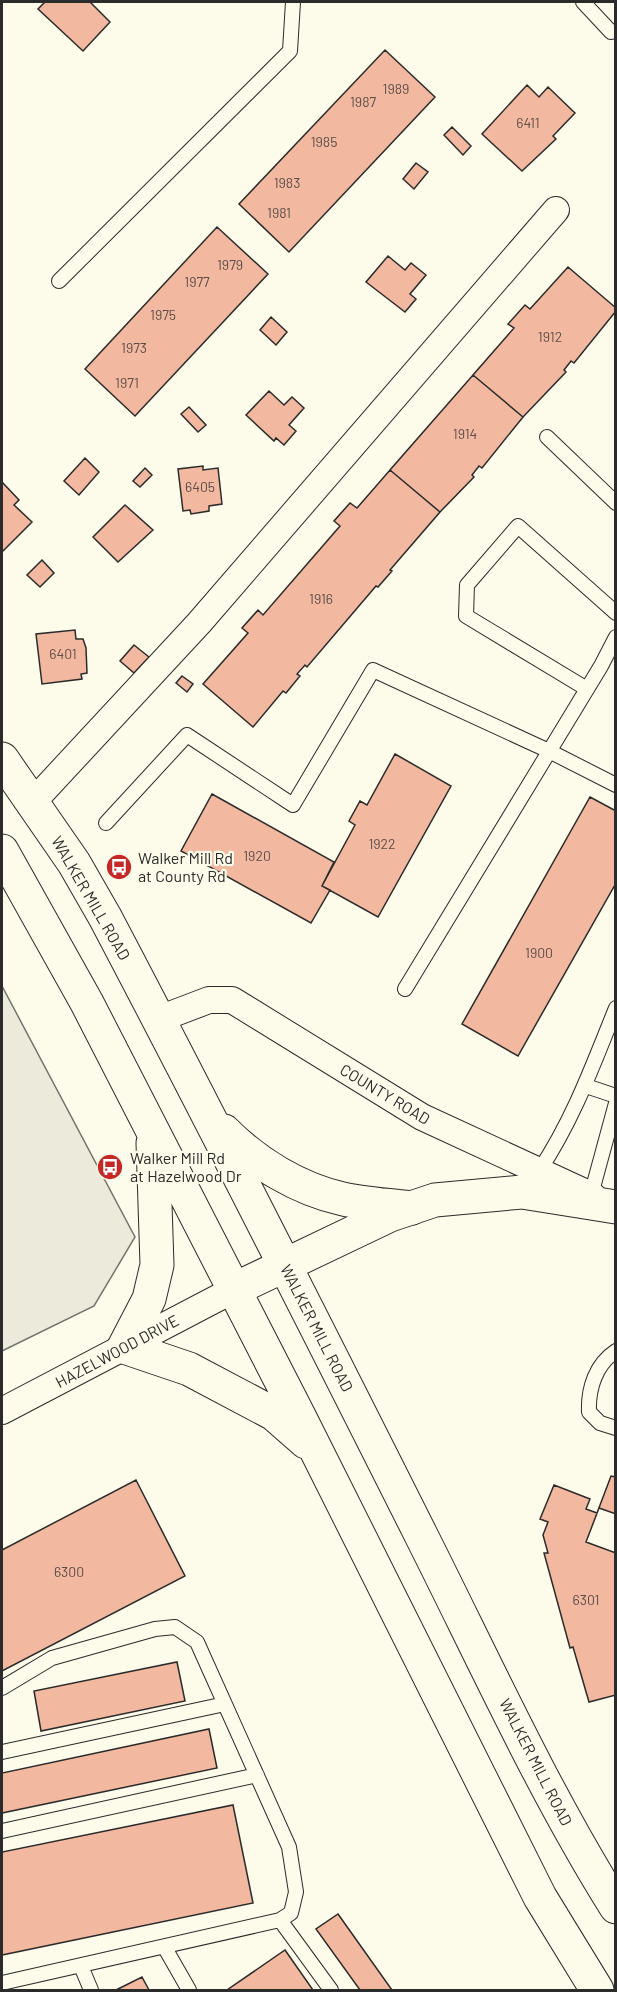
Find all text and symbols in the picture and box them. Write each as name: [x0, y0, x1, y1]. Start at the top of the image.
house number: 1989: [383, 80, 409, 97]
house number: 1987: [350, 93, 376, 110]
house number: 6411: [516, 114, 540, 131]
house number: 1985: [311, 133, 337, 150]
house number: 1983: [274, 174, 300, 191]
house number: 1981: [267, 204, 291, 221]
house number: 1979: [217, 256, 243, 273]
house number: 1977: [184, 273, 210, 290]
house number: 1975: [150, 306, 176, 323]
house number: 1912: [538, 328, 562, 345]
house number: 1973: [121, 339, 147, 356]
house number: 1971: [115, 374, 139, 391]
house number: 1914: [453, 425, 477, 442]
house number: 6405: [185, 478, 215, 495]
house number: 1916: [309, 590, 333, 607]
house number: 6401: [49, 645, 77, 662]
street label: WALKER MILL ROAD: [48, 832, 135, 963]
house number: 1922: [368, 835, 396, 852]
house number: 1920: [243, 847, 271, 864]
place label: Walker Mill Rd at County Rd: [138, 848, 233, 885]
bus stop icon: Walker Mill Rd at County Rd: [104, 852, 134, 882]
house number: 1900: [525, 944, 553, 961]
street label: COUNTY ROAD: [337, 1059, 434, 1128]
place label: Walker Mill Rd at Hazelwood Dr: [130, 1148, 242, 1185]
bus stop icon: Walker Mill Rd at Hazelwood Dr: [95, 1152, 125, 1182]
street label: WALKER MILL ROAD: [277, 1261, 358, 1395]
street label: HAZELWOOD DRIVE: [52, 1310, 182, 1391]
house number: 6300: [54, 1563, 84, 1580]
house number: 6301: [573, 1591, 599, 1608]
street label: WALKER MILL ROAD: [496, 1695, 577, 1829]

